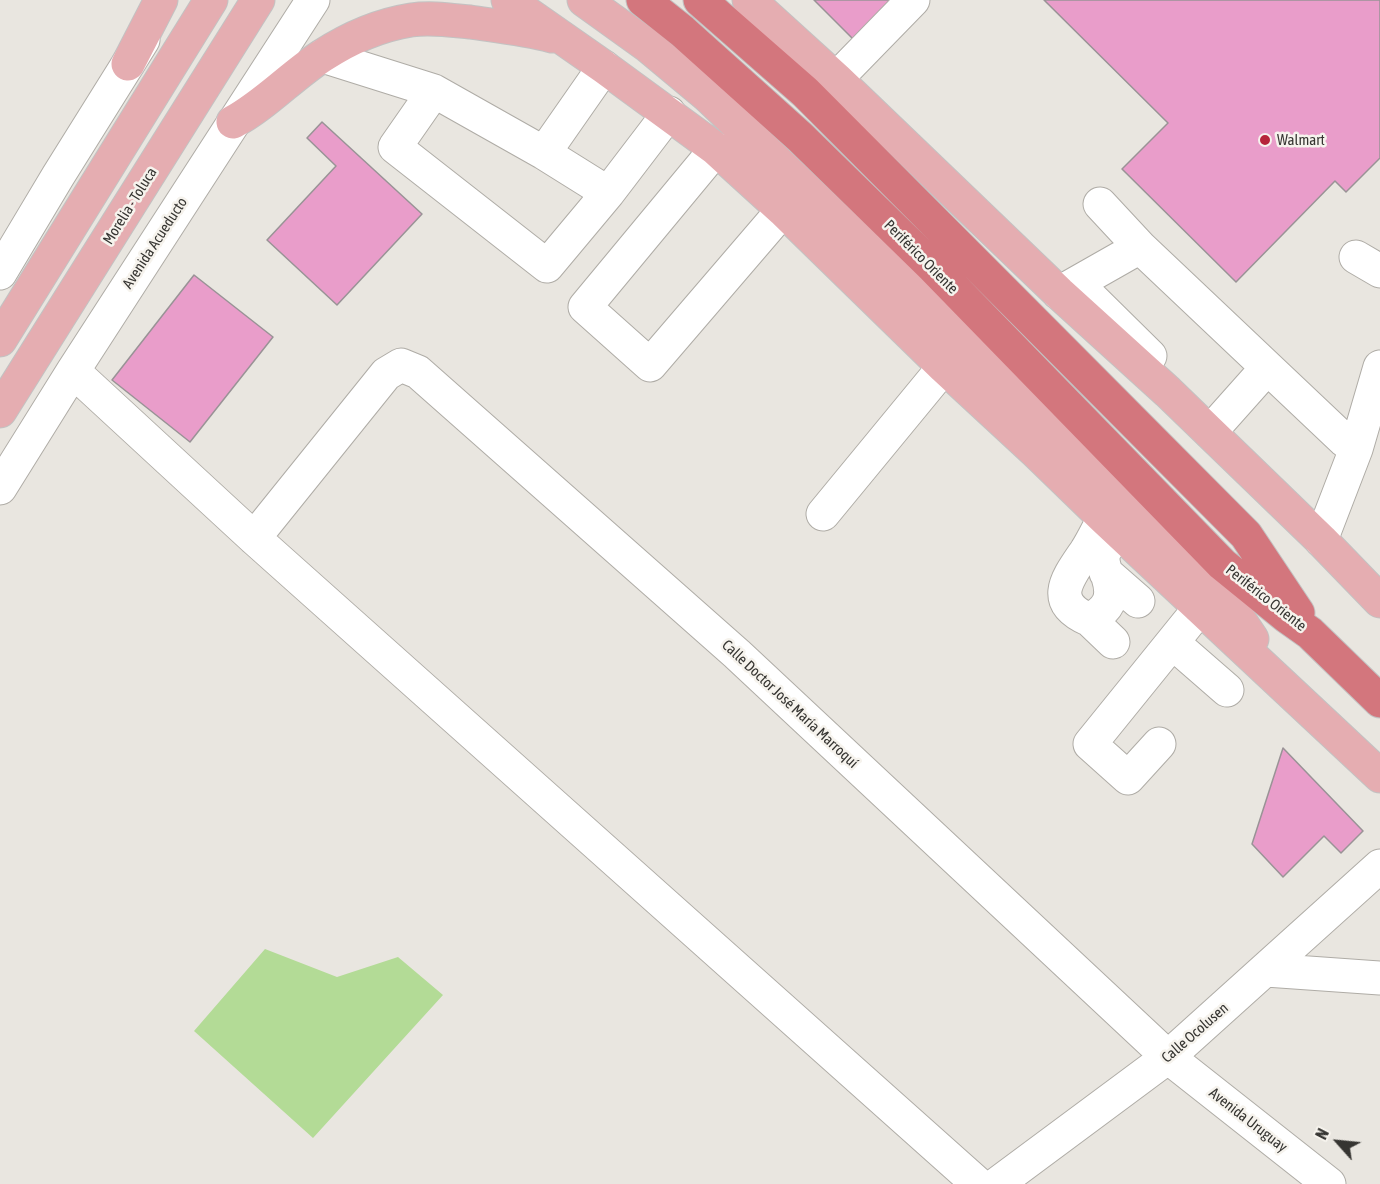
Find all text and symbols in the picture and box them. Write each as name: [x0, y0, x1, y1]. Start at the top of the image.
place label: Walmart: [1277, 131, 1325, 149]
marker: Walmart: [1258, 133, 1272, 147]
street label: Morelia - Toluca: [99, 164, 161, 248]
street label: Avenida Acueducto: [119, 194, 191, 292]
street label: Periférico Oriente: [880, 216, 962, 298]
street label: Periférico Oriente: [1222, 561, 1310, 635]
street label: Calle Doctor José María Marroquí: [718, 636, 862, 772]
street label: Calle Ocolusen: [1158, 999, 1232, 1067]
street label: Avenida Uruguay: [1205, 1084, 1291, 1156]
north arrow: [1308, 1112, 1368, 1172]
text: N: [1312, 1126, 1332, 1142]

